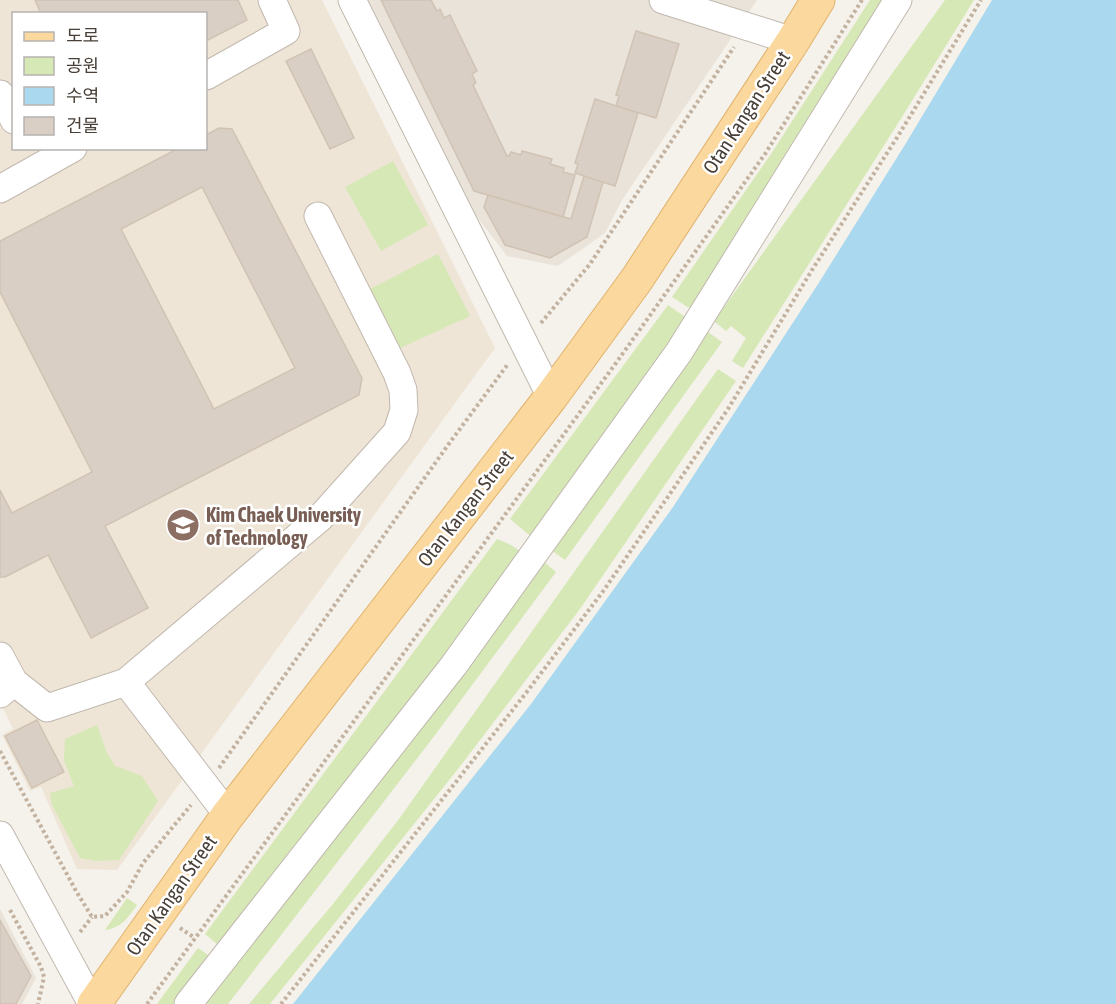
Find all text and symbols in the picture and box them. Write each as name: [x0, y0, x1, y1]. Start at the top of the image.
legend: [12, 12, 207, 150]
text: 도로: [66, 25, 99, 46]
street label: Otan Kangan Street: [698, 46, 794, 178]
text: 공원: [66, 55, 99, 76]
text: 수역: [66, 85, 99, 106]
text: 건물: [66, 115, 99, 136]
street label: Otan Kangan Street: [412, 445, 518, 571]
place label: Kim Chaek University of Technology: [206, 503, 362, 549]
school or university icon: Kim Chaek University of Technology: [165, 507, 201, 543]
street label: Otan Kangan Street: [121, 830, 221, 960]

